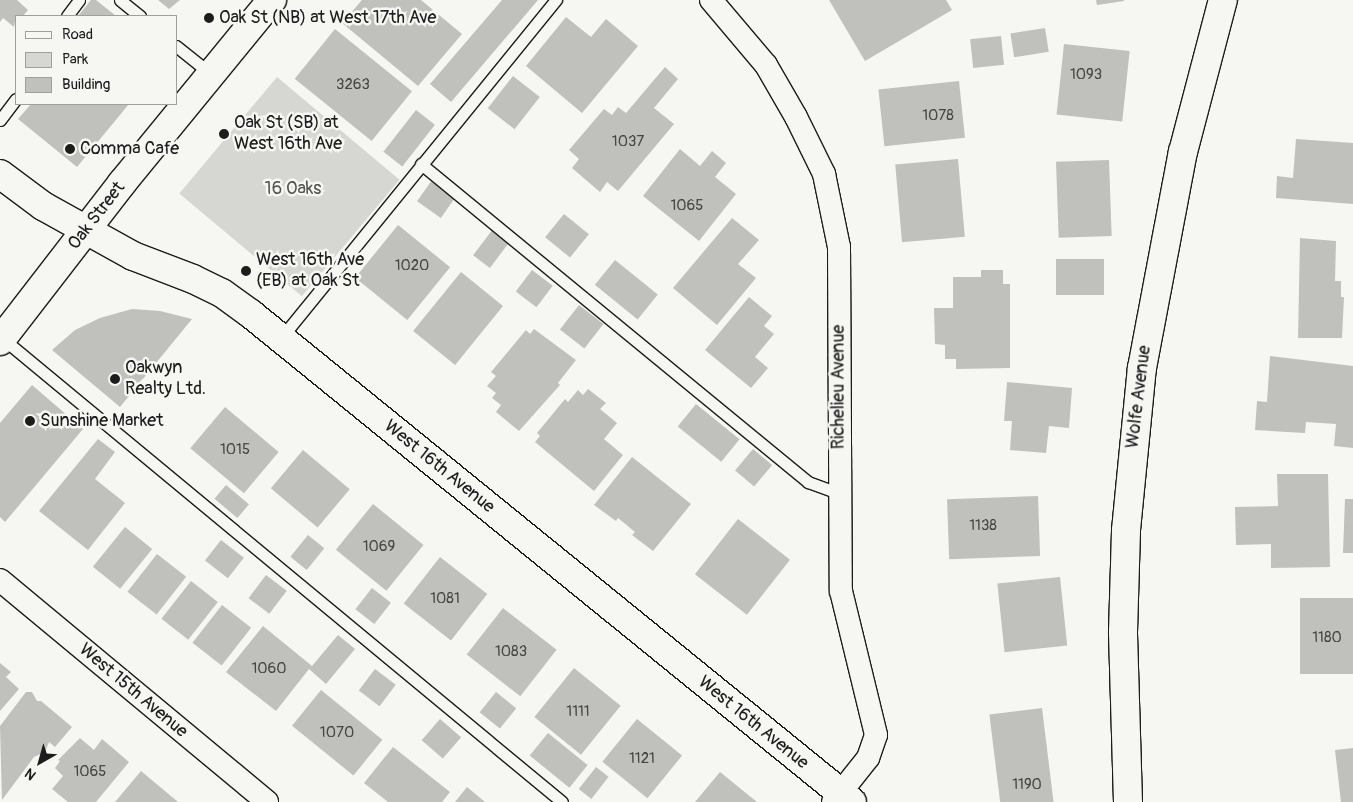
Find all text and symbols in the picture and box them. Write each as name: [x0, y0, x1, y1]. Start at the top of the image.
place label: Oak St (NB) at West 17th Ave: [219, 7, 436, 29]
marker: Oak St (NB) at West 17th Ave: [203, 12, 215, 24]
legend: [15, 15, 178, 105]
text: Road: [62, 25, 93, 44]
text: Park: [62, 50, 88, 69]
house number: 1093: [1070, 66, 1102, 84]
text: Building: [62, 75, 110, 94]
house number: 3263: [336, 76, 370, 94]
house number: 1078: [922, 107, 954, 125]
place label: Oak St (SB) at West 16th Ave: [234, 113, 342, 156]
marker: Oak St (SB) at West 16th Ave: [218, 128, 230, 140]
house number: 1037: [612, 133, 644, 151]
place label: Comma Cafe: [80, 138, 179, 160]
marker: Comma Cafe: [64, 143, 76, 155]
street label: Oak Street: [64, 178, 130, 254]
park label: 16 Oaks: [265, 178, 321, 200]
house number: 1065: [671, 197, 703, 215]
place label: West 16th Ave (EB) at Oak St: [256, 250, 364, 292]
house number: 1020: [395, 257, 429, 275]
marker: West 16th Ave (EB) at Oak St: [240, 265, 252, 277]
street label: Richelieu Avenue: [828, 325, 850, 449]
street label: Wolfe Avenue: [1122, 344, 1156, 450]
place label: Oakwyn Realty Ltd.: [125, 358, 206, 400]
marker: Oakwyn Realty Ltd.: [109, 373, 121, 385]
place label: Sunshine Market: [40, 410, 163, 432]
marker: Sunshine Market: [24, 415, 36, 427]
street label: West 16th Avenue: [379, 416, 499, 518]
house number: 1015: [220, 441, 250, 459]
house number: 1138: [969, 517, 997, 535]
house number: 1069: [363, 538, 395, 556]
house number: 1081: [430, 590, 460, 608]
house number: 1180: [1312, 629, 1342, 647]
street label: West 15th Avenue: [74, 639, 192, 743]
house number: 1083: [495, 643, 527, 661]
house number: 1060: [251, 660, 287, 678]
street label: West 16th Avenue: [693, 672, 813, 774]
house number: 1111: [566, 703, 590, 721]
house number: 1070: [320, 724, 354, 742]
north arrow: [15, 737, 65, 787]
house number: 1121: [629, 750, 655, 768]
house number: 1065: [74, 763, 106, 781]
text: N: [21, 765, 39, 784]
house number: 1190: [1012, 776, 1042, 794]

